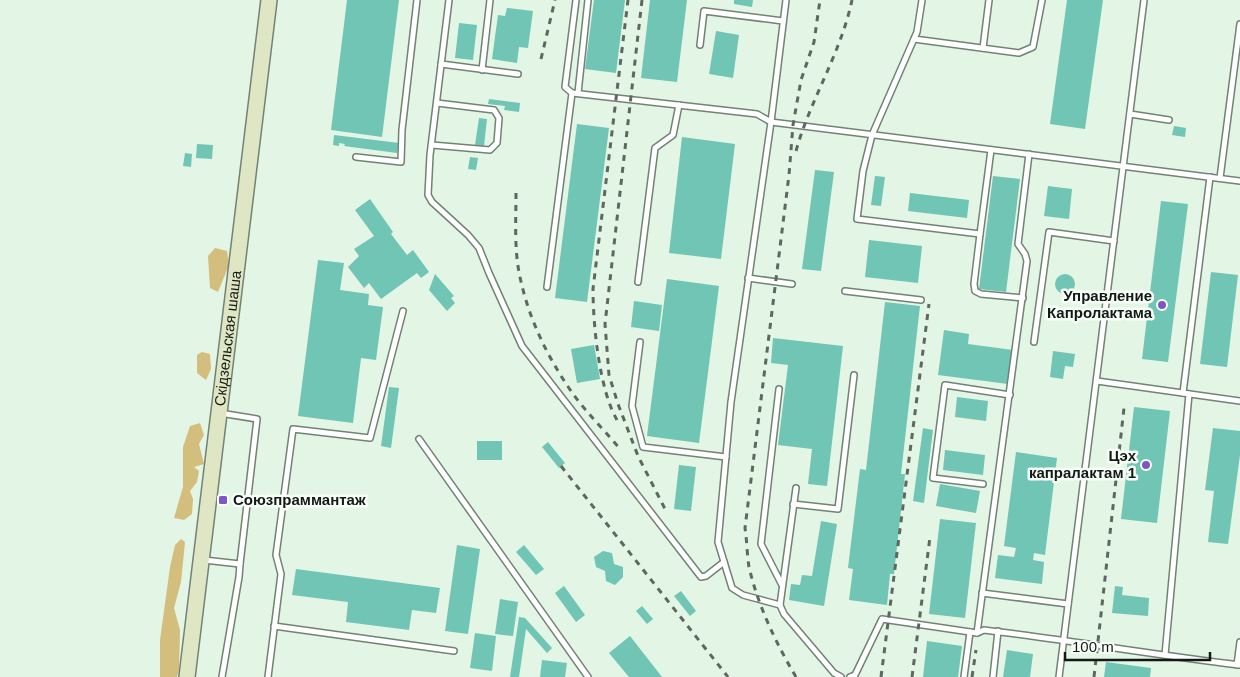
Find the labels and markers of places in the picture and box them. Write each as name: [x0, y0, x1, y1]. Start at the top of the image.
place label: Управление Капролактама: [1047, 287, 1153, 321]
marker: Управление Капролактама: [1156, 299, 1168, 311]
place label: Цэх капралактам 1: [1029, 447, 1137, 481]
marker: Цэх капралактам 1: [1140, 459, 1152, 471]
place label: Союзпраммантаж: [233, 491, 366, 508]
marker: Союзпраммантаж: [217, 494, 229, 506]

